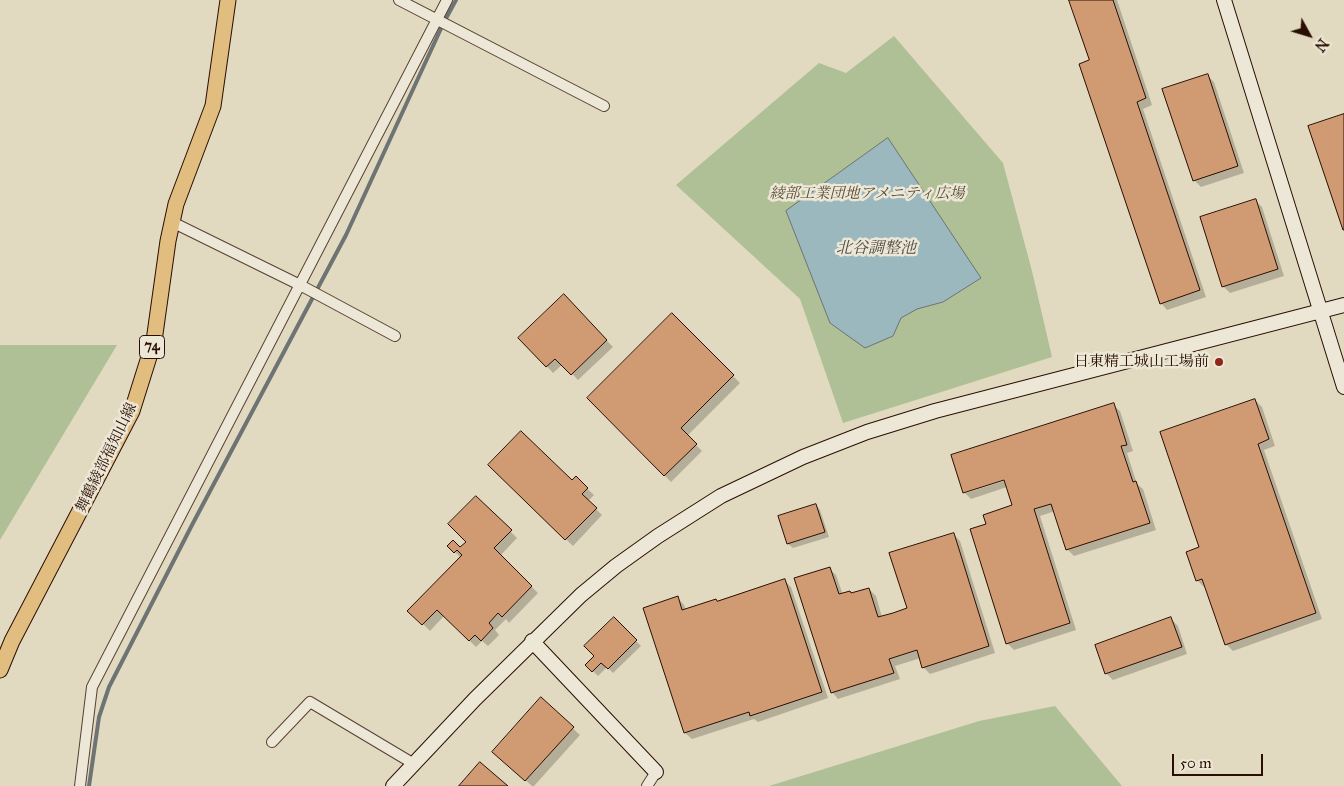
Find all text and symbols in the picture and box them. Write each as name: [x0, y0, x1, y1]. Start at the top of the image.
north arrow: [1284, 10, 1334, 60]
text: N: [1311, 35, 1331, 55]
park label: 綾部工業団地アメニティ広場: [770, 185, 964, 203]
water label: 北谷調整池: [836, 239, 916, 259]
road number: 74: [140, 336, 164, 358]
place label: 日東精工城山工場前: [1074, 353, 1209, 371]
marker: 日東精工城山工場前: [1213, 356, 1225, 368]
street label: 舞鶴綾部福知山線: [73, 400, 141, 516]
scale bar: [1174, 744, 1265, 776]
text: 50 m: [1180, 754, 1212, 772]

